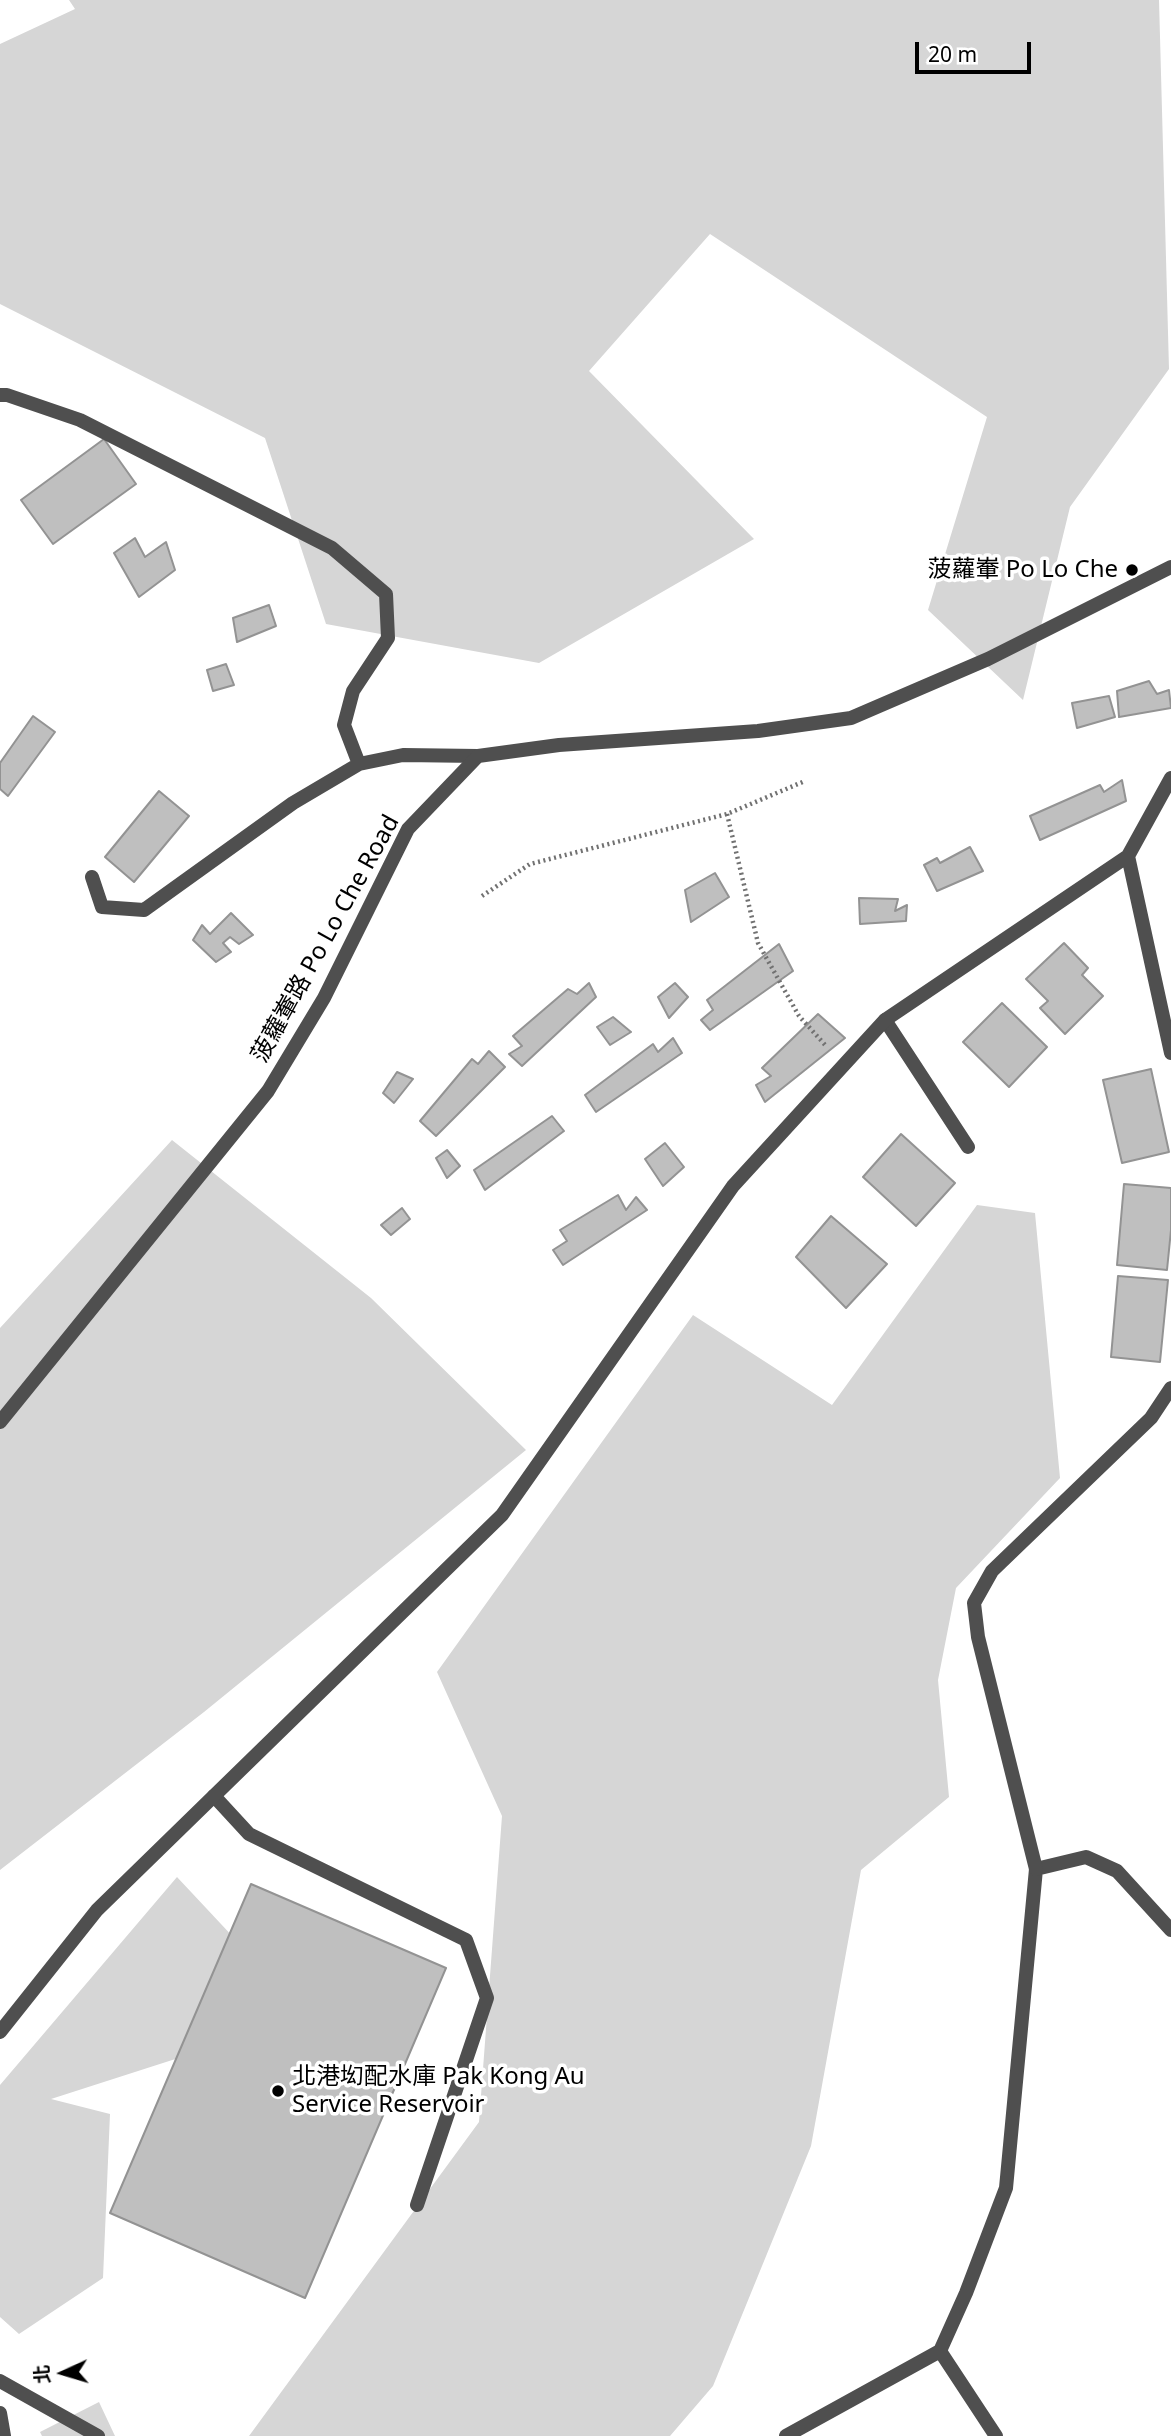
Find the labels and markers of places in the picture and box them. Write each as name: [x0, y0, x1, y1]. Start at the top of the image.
place label: 菠蘿輋 Po Lo Che: [928, 556, 1118, 584]
marker: 菠蘿輋 Po Lo Che: [1124, 562, 1140, 578]
place label: 北港㘭配水庫 Pak Kong Au Service Reservoir: [292, 2063, 585, 2119]
marker: 北港㘭配水庫 Pak Kong Au Service Reservoir: [270, 2083, 286, 2099]

